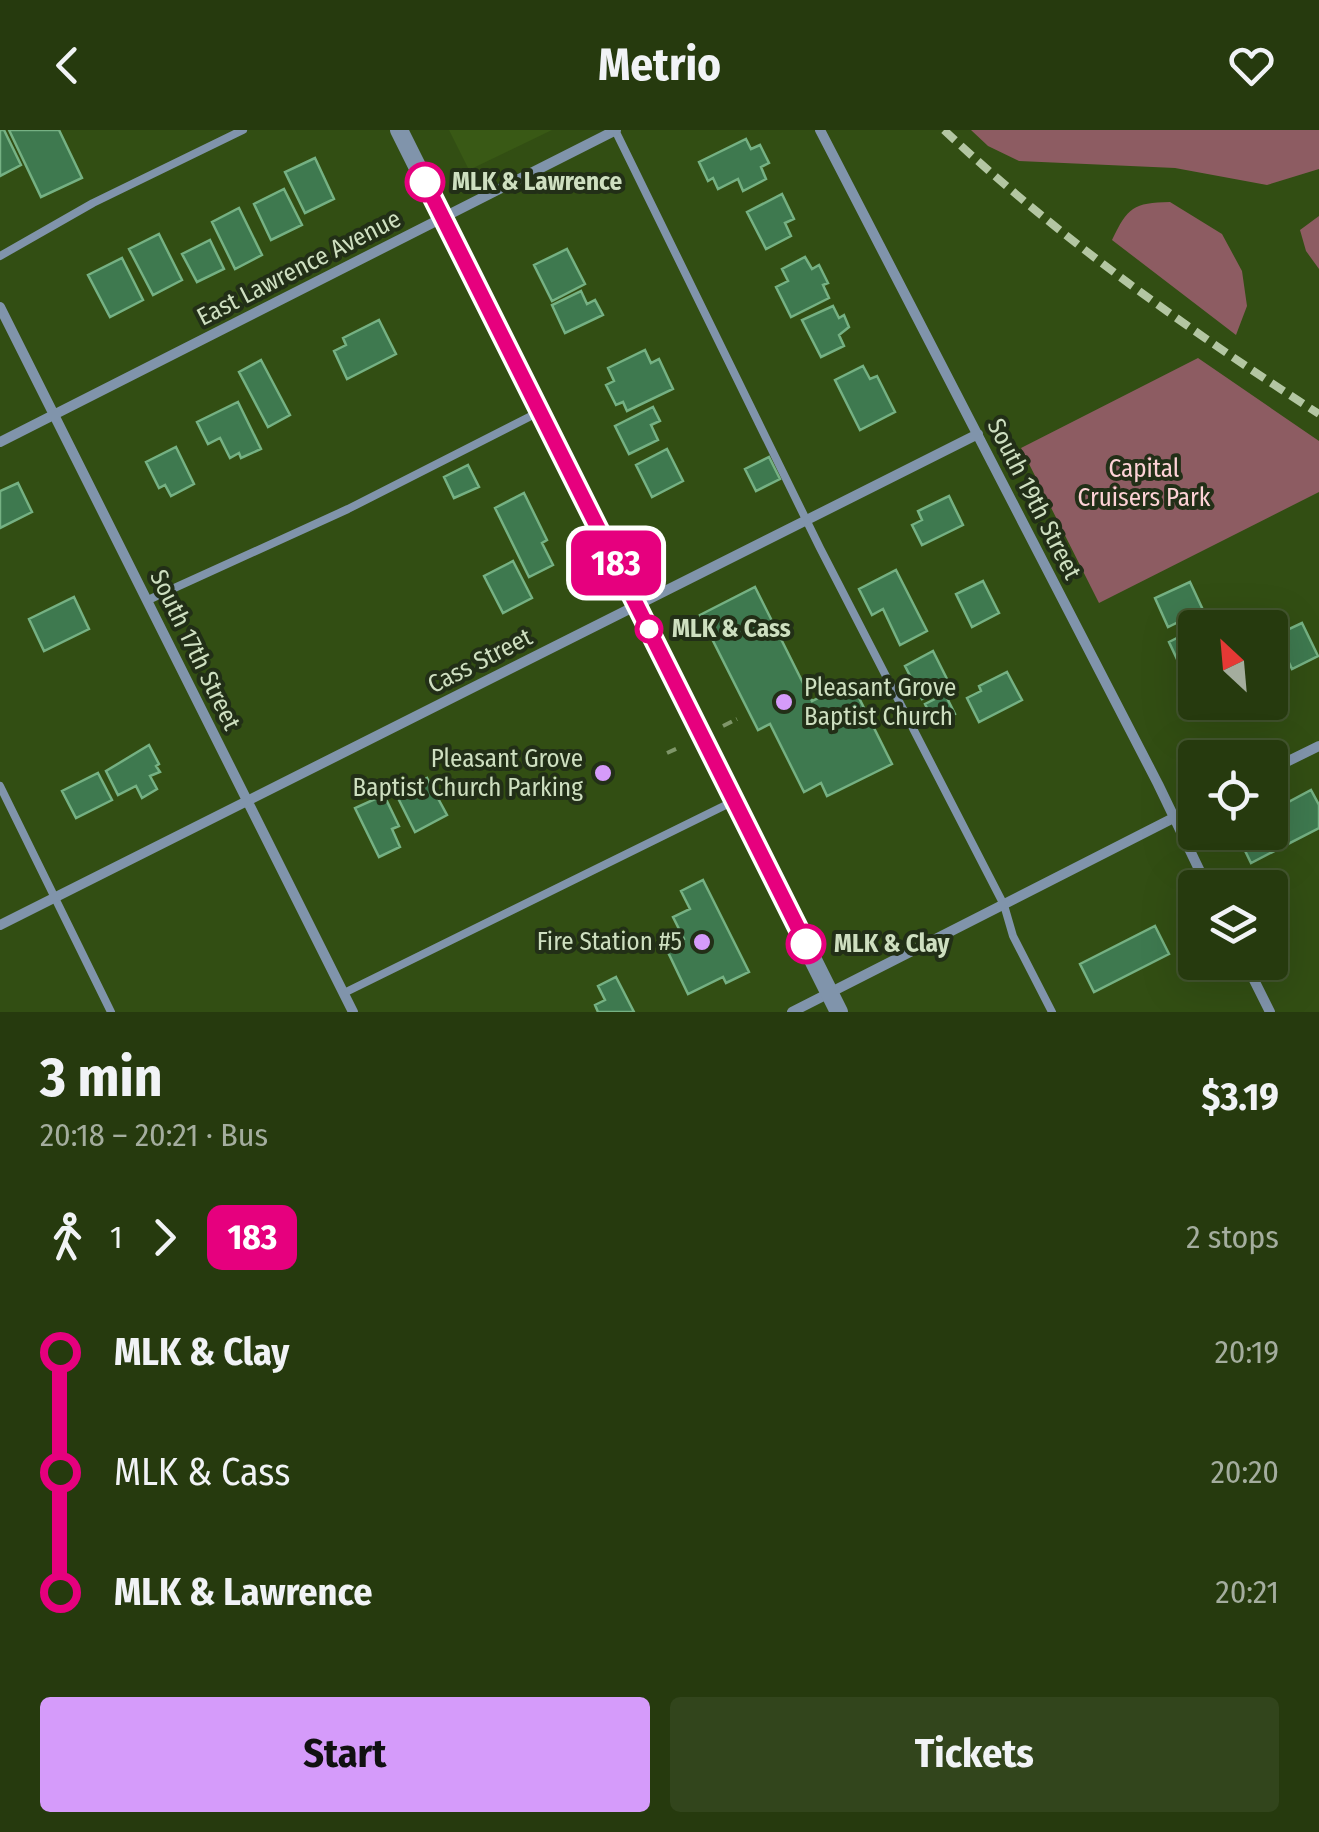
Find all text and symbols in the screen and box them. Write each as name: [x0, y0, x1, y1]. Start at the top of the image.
icon: back: [40, 38, 95, 93]
text: Metrio: [598, 38, 721, 92]
icon: heart: [1224, 38, 1279, 93]
marker: MLK & Lawrence: [406, 163, 444, 201]
place label: MLK & Lawrence: [452, 167, 622, 197]
street label: East Lawrence Avenue: [192, 204, 406, 332]
street label: South 19th Street: [981, 414, 1088, 585]
park label: Capital Cruisers Park: [1078, 454, 1211, 513]
line badge: 183: [558, 530, 674, 596]
text: 183: [591, 542, 641, 584]
street label: South 17th Street: [143, 565, 247, 736]
north arrow: [1178, 610, 1288, 720]
map controls: [1178, 610, 1288, 980]
place label: MLK & Cass: [672, 614, 791, 644]
marker: MLK & Cass: [636, 616, 662, 642]
street label: Cass Street: [423, 622, 538, 700]
place label: Pleasant Grove Baptist Church: [804, 673, 956, 732]
marker: Pleasant Grove Baptist Church: [773, 691, 795, 713]
button: locate: [1178, 740, 1288, 850]
place label: Pleasant Grove Baptist Church Parking: [352, 744, 583, 803]
marker: Pleasant Grove Baptist Church Parking: [592, 762, 614, 784]
button: layers: [1178, 870, 1288, 980]
marker: MLK & Clay: [787, 925, 825, 963]
place label: Fire Station #5: [537, 927, 682, 957]
place label: MLK & Clay: [834, 929, 950, 959]
marker: Fire Station #5: [691, 931, 713, 953]
text: 3 min: [40, 1045, 163, 1111]
text: $3.19: [1201, 1074, 1279, 1120]
text: 20:18 – 20:21 · Bus: [40, 1116, 268, 1154]
icon: walk: [40, 1210, 95, 1265]
icon: forward: [137, 1210, 192, 1265]
text: 183: [227, 1216, 277, 1258]
text: 1: [110, 1218, 122, 1256]
text: 2 stops: [1186, 1218, 1279, 1256]
text: MLK & Clay: [114, 1329, 289, 1375]
text: 20:19: [1215, 1333, 1279, 1371]
text: MLK & Cass: [114, 1449, 290, 1495]
text: 20:20: [1211, 1453, 1279, 1491]
text: MLK & Lawrence: [114, 1569, 373, 1615]
text: 20:21: [1216, 1573, 1279, 1611]
button: Start: [40, 1697, 650, 1812]
button: Tickets: [670, 1697, 1279, 1812]

